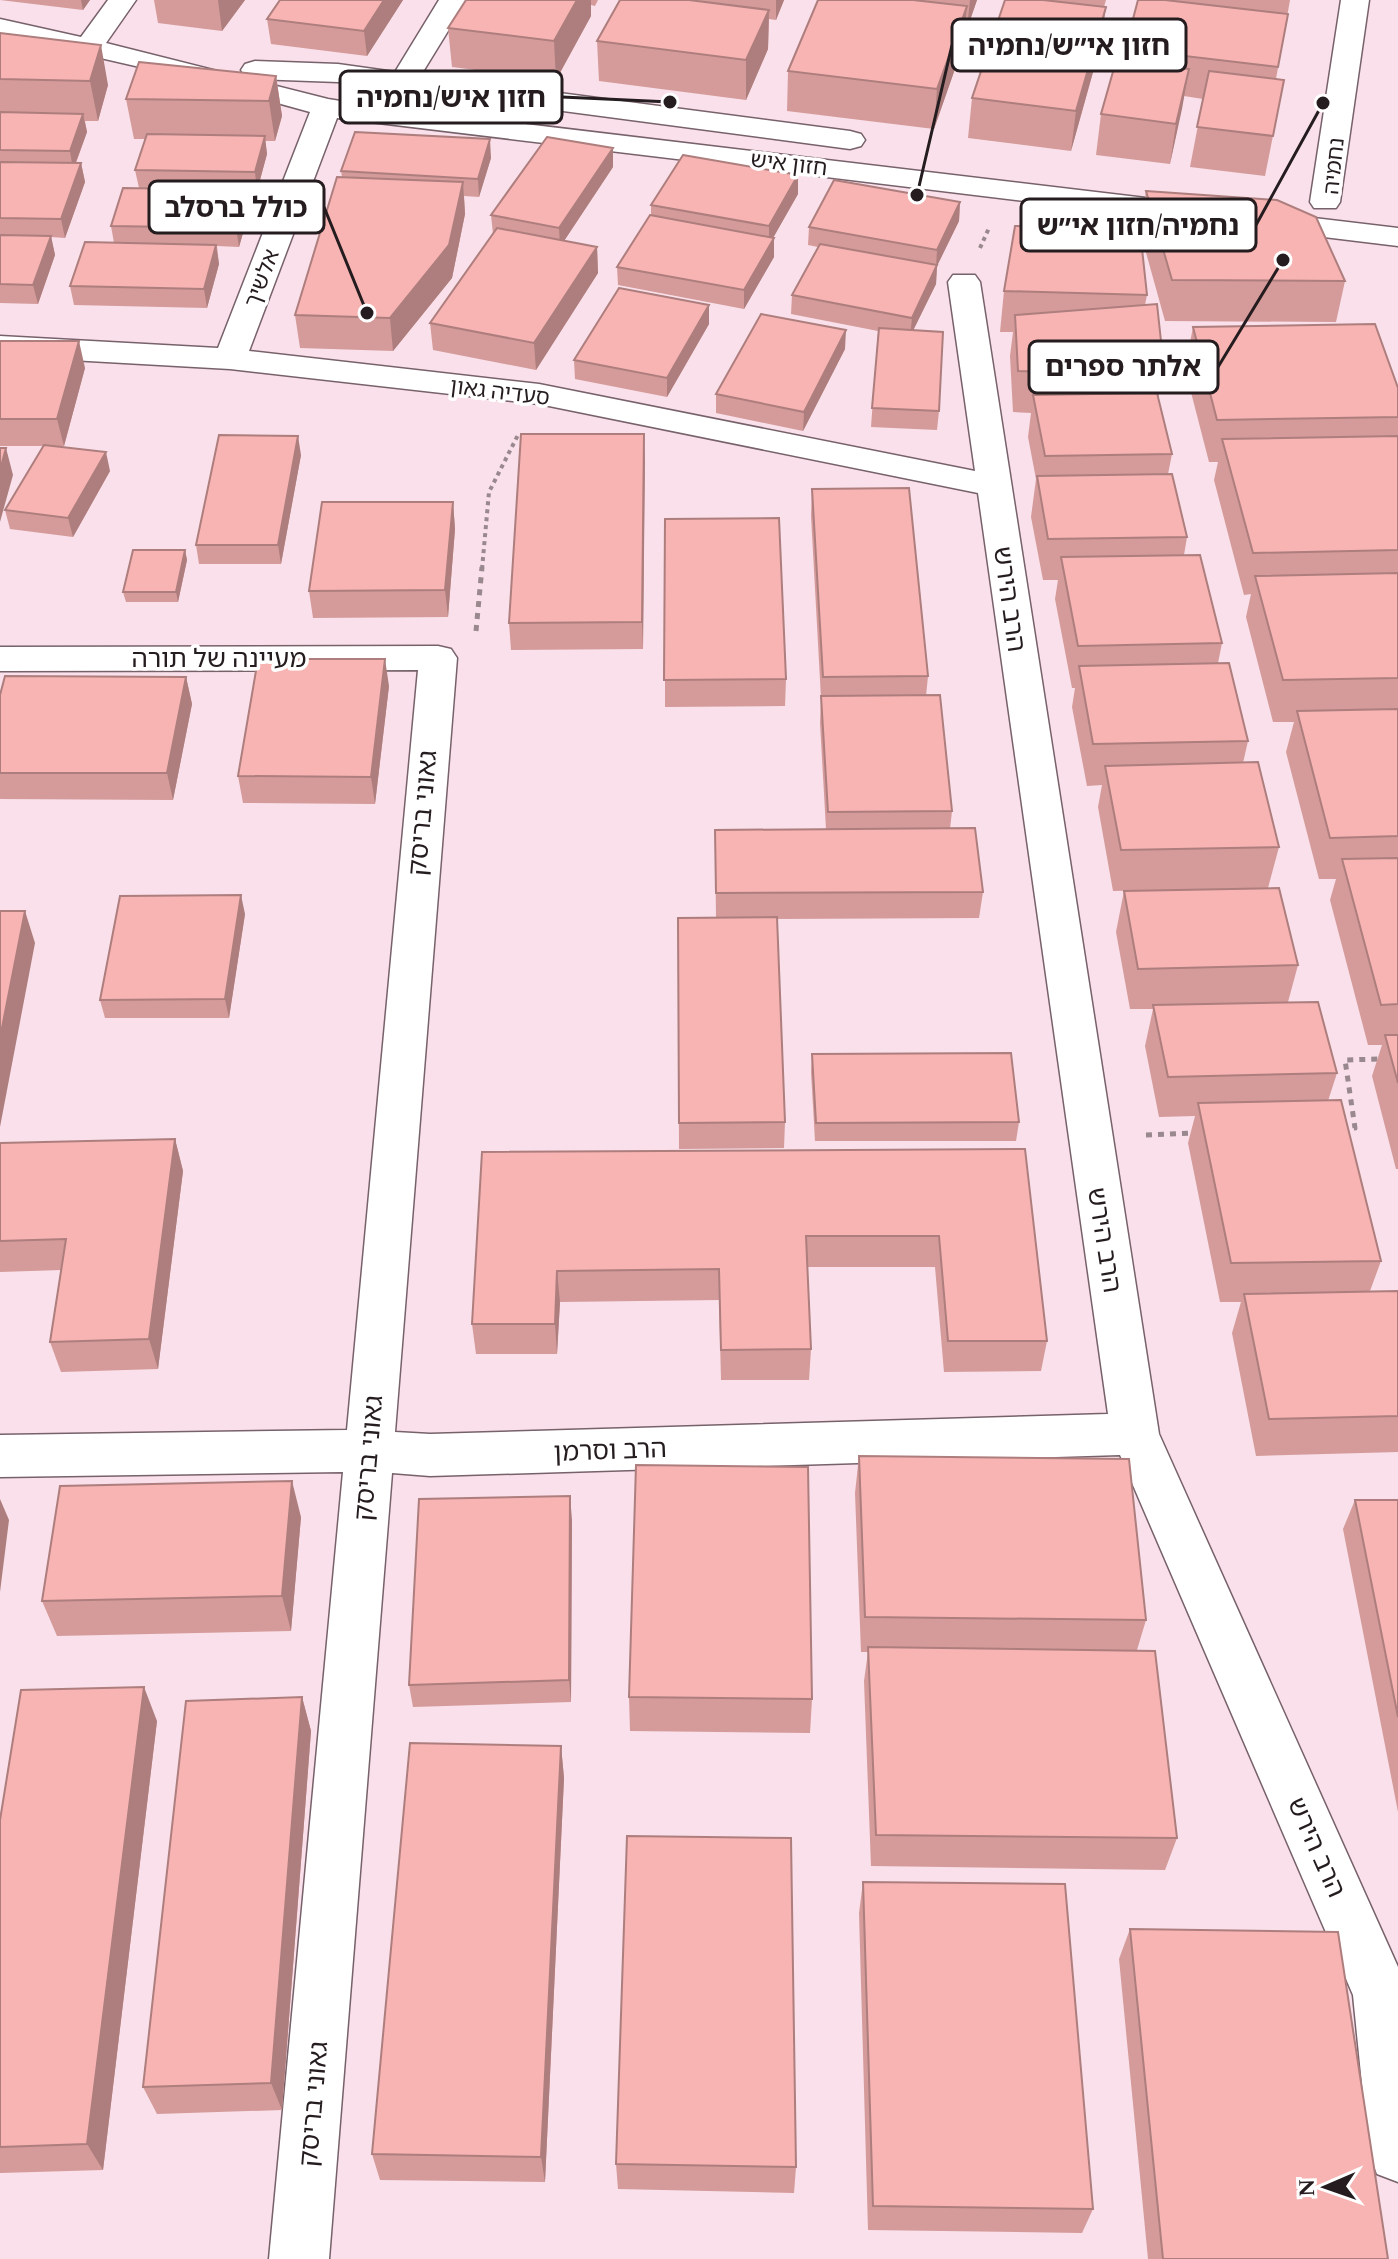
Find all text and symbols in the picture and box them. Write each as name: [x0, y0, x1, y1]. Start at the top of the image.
callout: חזון אי״ש/נחמיה: [952, 19, 1186, 71]
text: חזון אי״ש/נחמיה: [968, 25, 1170, 68]
callout: חזון איש/נחמיה: [340, 71, 562, 123]
text: חזון איש/נחמיה: [356, 77, 546, 120]
street label: נחמיה: [1315, 136, 1354, 196]
street label: חזון איש: [748, 143, 829, 186]
callout: כולל ברסלב: [149, 181, 324, 233]
text: כולל ברסלב: [164, 187, 308, 230]
callout: נחמיה/חזון אי״ש: [1021, 199, 1256, 251]
text: נחמיה/חזון אי״ש: [1037, 205, 1239, 248]
street label: אלשיך: [236, 244, 289, 313]
callout: אלתר ספרים: [1029, 341, 1218, 393]
text: אלתר ספרים: [1045, 346, 1201, 389]
street label: סעדיה גאון: [448, 370, 552, 415]
street label: הרב הירש: [982, 544, 1036, 655]
street label: מעיינה של תורה: [132, 639, 306, 679]
street label: גאוני בריסק: [398, 748, 448, 878]
street label: הרב הירש: [1076, 1185, 1132, 1296]
street label: גאוני בריסק: [344, 1393, 394, 1523]
street label: הרב וסרמן: [553, 1429, 667, 1473]
street label: הרב הירש: [1276, 1791, 1356, 1904]
street label: גאוני בריסק: [289, 2039, 339, 2169]
north arrow: [1286, 2147, 1366, 2227]
text: N: [1291, 2178, 1324, 2197]

